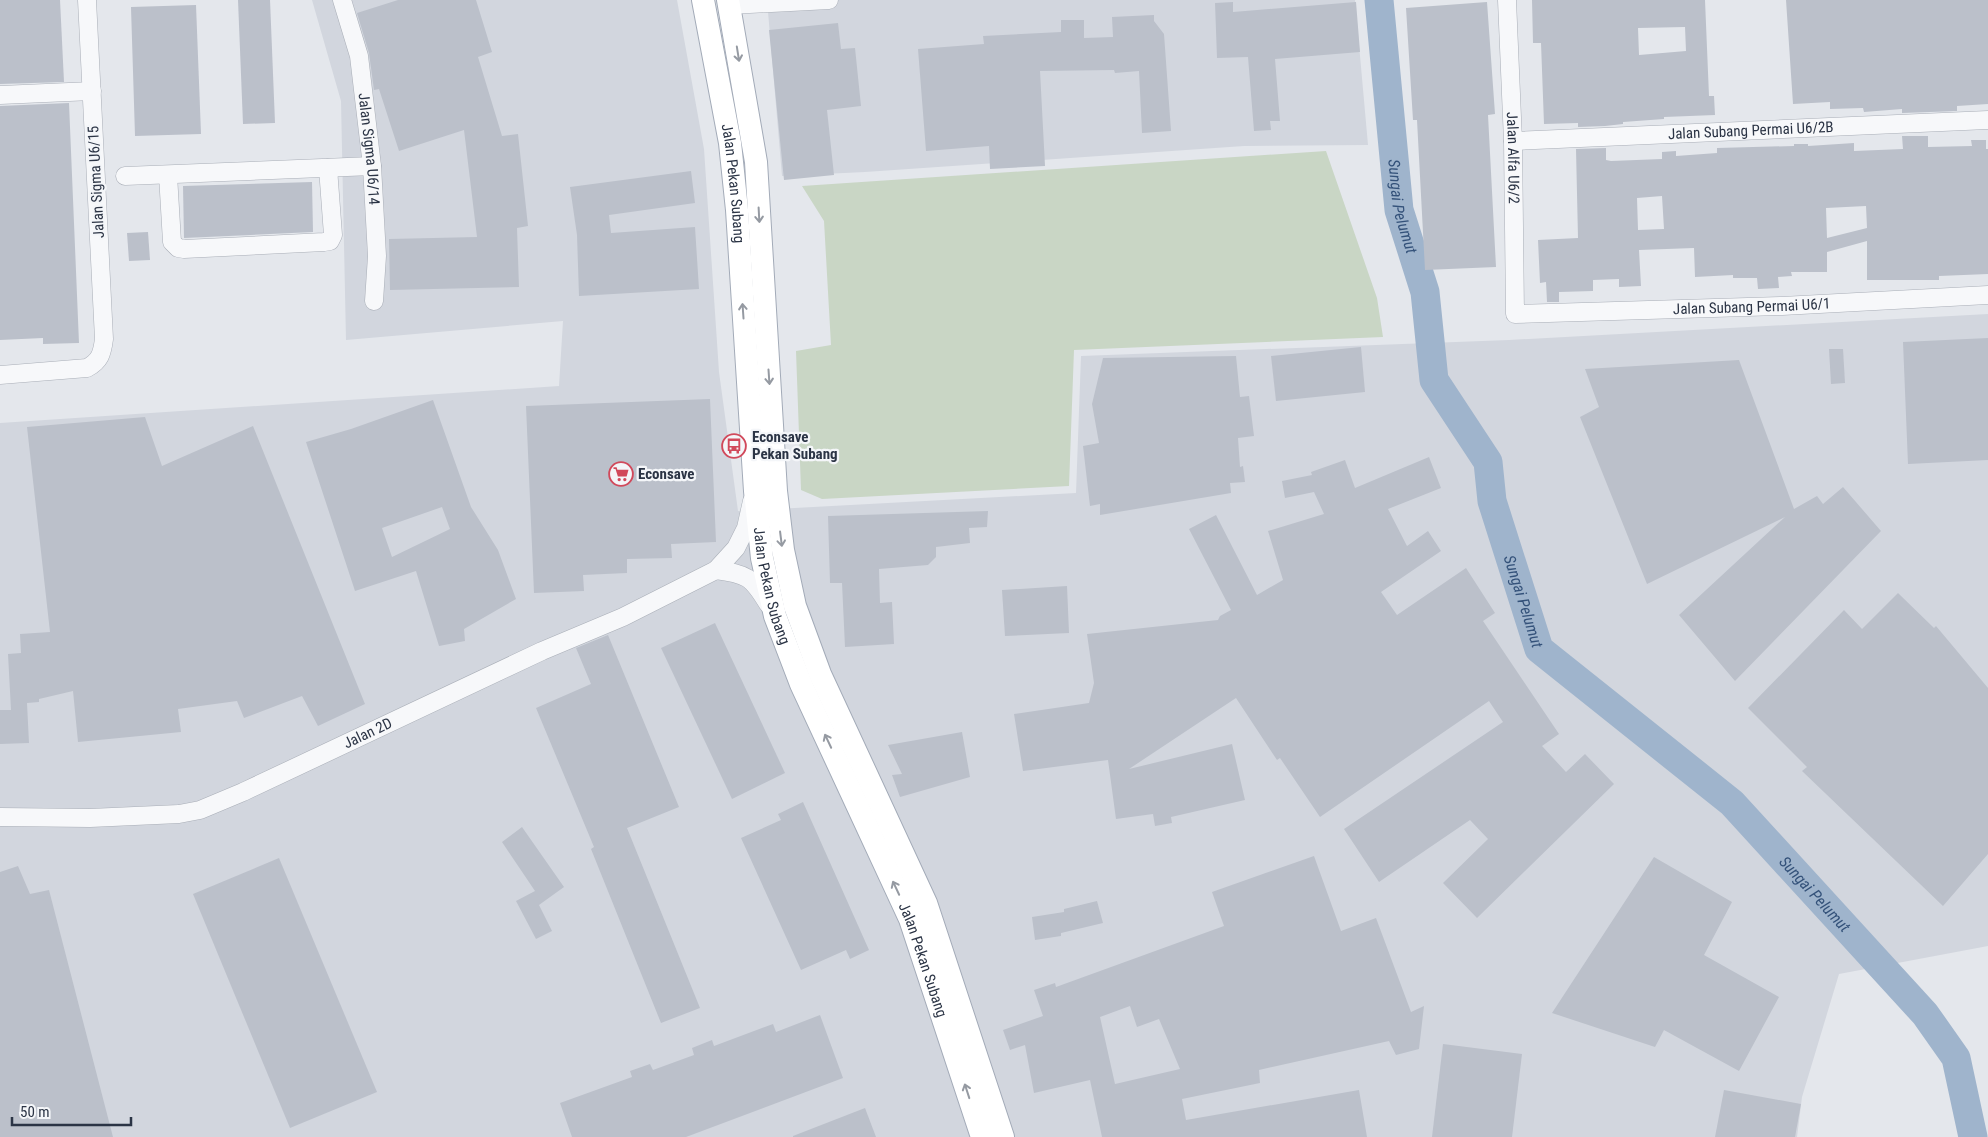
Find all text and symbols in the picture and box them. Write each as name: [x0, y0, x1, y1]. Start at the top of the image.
one-way arrow: [733, 45, 743, 61]
street label: Jalan Sigma U6/14: [354, 92, 383, 205]
street label: Jalan Alfa U6/2: [1503, 111, 1523, 204]
street label: Jalan Subang Permai U6/2B: [1668, 118, 1834, 143]
street label: Jalan Pekan Subang: [718, 122, 748, 244]
street label: Jalan Sigma U6/15: [84, 125, 108, 239]
water label: Sungai Pelumut: [1385, 158, 1422, 256]
one-way arrow: [754, 206, 763, 222]
street label: Jalan Subang Permai U6/1: [1673, 294, 1831, 318]
one-way arrow: [739, 303, 748, 319]
one-way arrow: [764, 368, 773, 384]
place label: Econsave Pekan Subang: [752, 428, 838, 463]
bus stop icon: Econsave Pekan Subang: [721, 433, 747, 459]
supermarket icon: Econsave: [608, 461, 634, 487]
place label: Econsave: [638, 465, 695, 483]
street label: Jalan Pekan Subang: [750, 526, 794, 647]
one-way arrow: [776, 530, 786, 546]
water label: Sungai Pelumut: [1500, 553, 1548, 650]
street label: Jalan 2D: [340, 714, 395, 752]
one-way arrow: [822, 734, 832, 749]
water label: Sungai Pelumut: [1776, 852, 1855, 936]
one-way arrow: [891, 881, 900, 896]
street label: Jalan Pekan Subang: [895, 900, 951, 1020]
one-way arrow: [962, 1083, 971, 1099]
scale bar: [12, 1094, 131, 1126]
text: 50 m: [20, 1103, 50, 1121]

